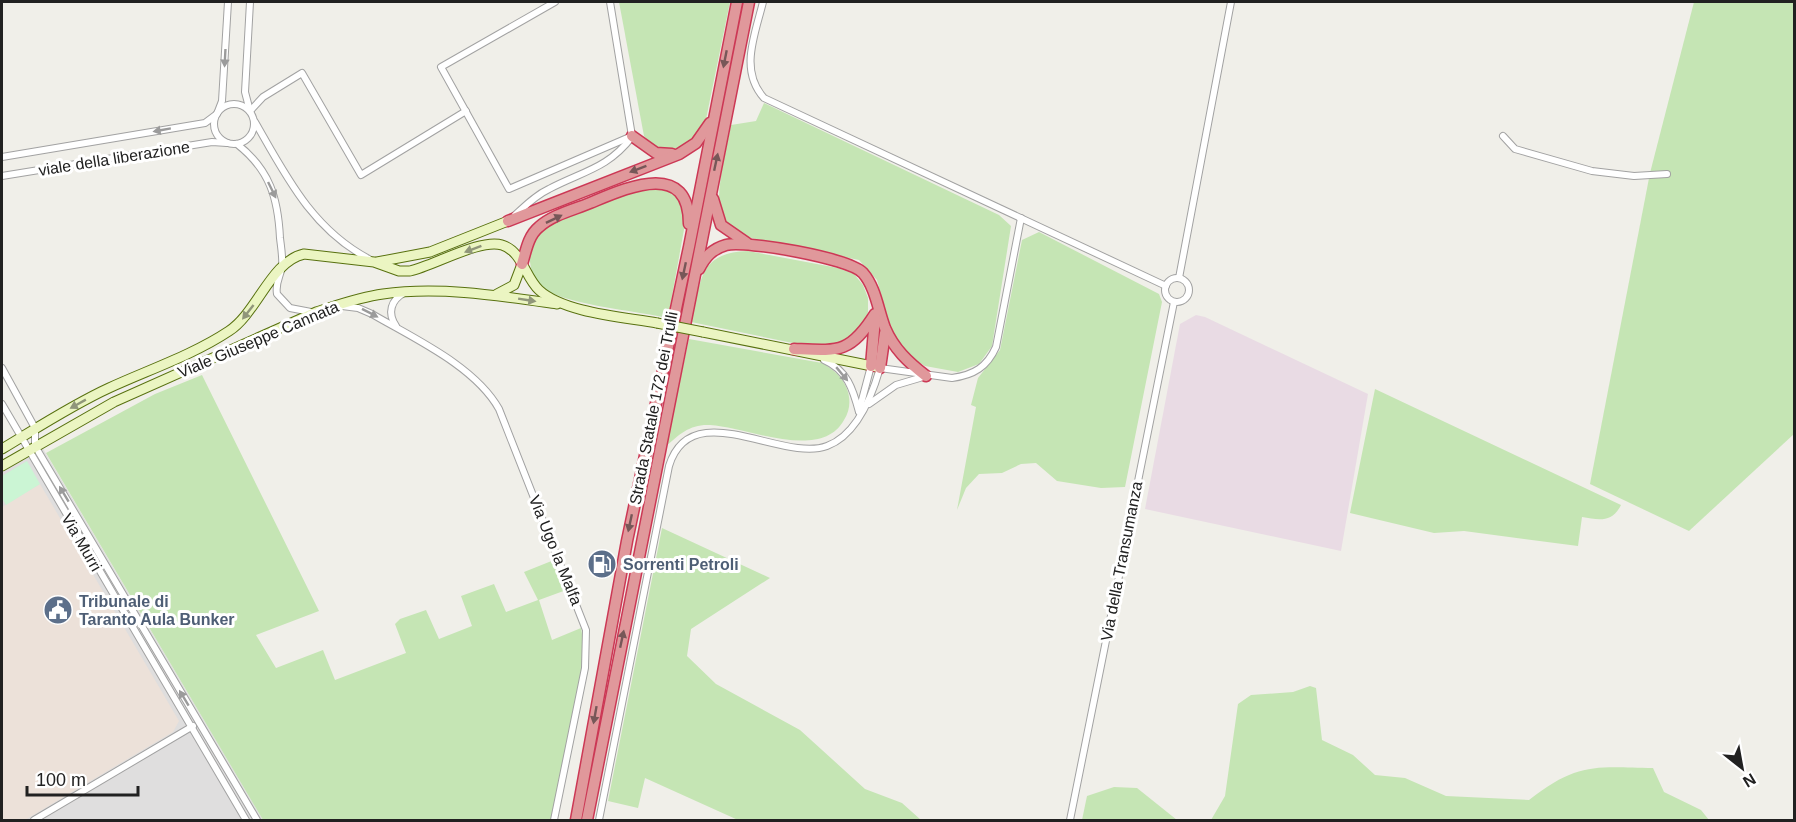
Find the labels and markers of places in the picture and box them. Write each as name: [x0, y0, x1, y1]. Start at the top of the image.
fuel station icon: Sorrenti Petroli: [586, 548, 618, 580]
place label: Sorrenti Petroli: [623, 556, 739, 573]
place label: Tribunale di Taranto Aula Bunker: [79, 593, 235, 628]
public building icon: Tribunale di Taranto Aula Bunker: [42, 594, 74, 626]

